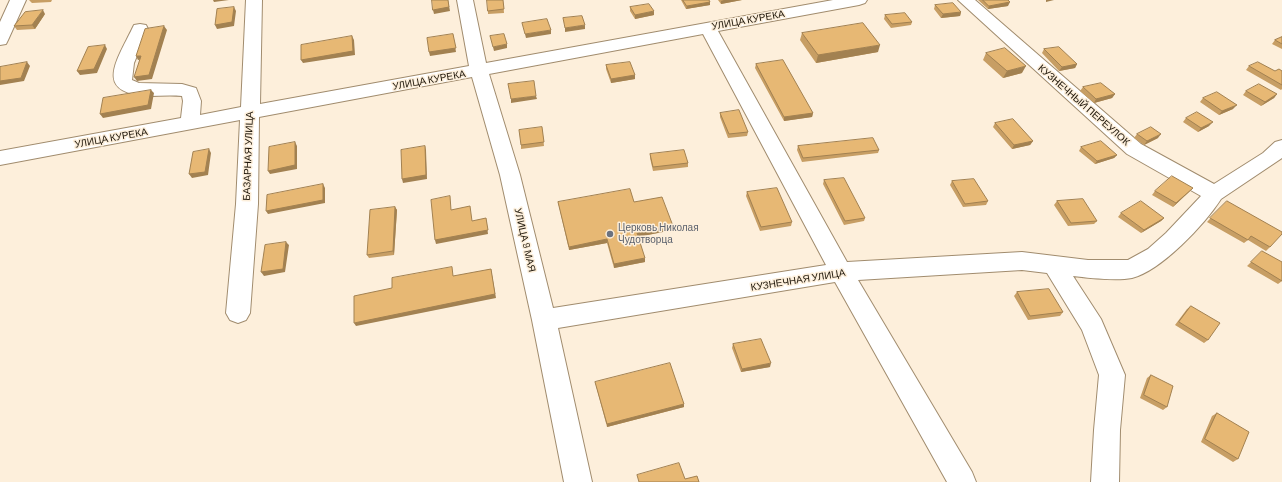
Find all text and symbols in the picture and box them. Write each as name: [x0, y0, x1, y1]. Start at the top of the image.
street label: УЛИЦА КУРЕКА: [711, 8, 785, 32]
street label: КУЗНЕЧНЫЙ ПЕРЕУЛОК: [1036, 62, 1132, 148]
street label: УЛИЦА КУРЕКА: [392, 68, 466, 92]
street label: БАЗАРНАЯ УЛИЦА: [240, 111, 256, 201]
street label: УЛИЦА КУРЕКА: [74, 126, 148, 150]
street label: УЛИЦА 9 МАЯ: [512, 207, 538, 273]
place label: Церковь Николая Чудотворца: [618, 222, 699, 246]
marker: Церковь Николая Чудотворца: [605, 229, 615, 239]
street label: КУЗНЕЧНАЯ УЛИЦА: [750, 267, 846, 293]

